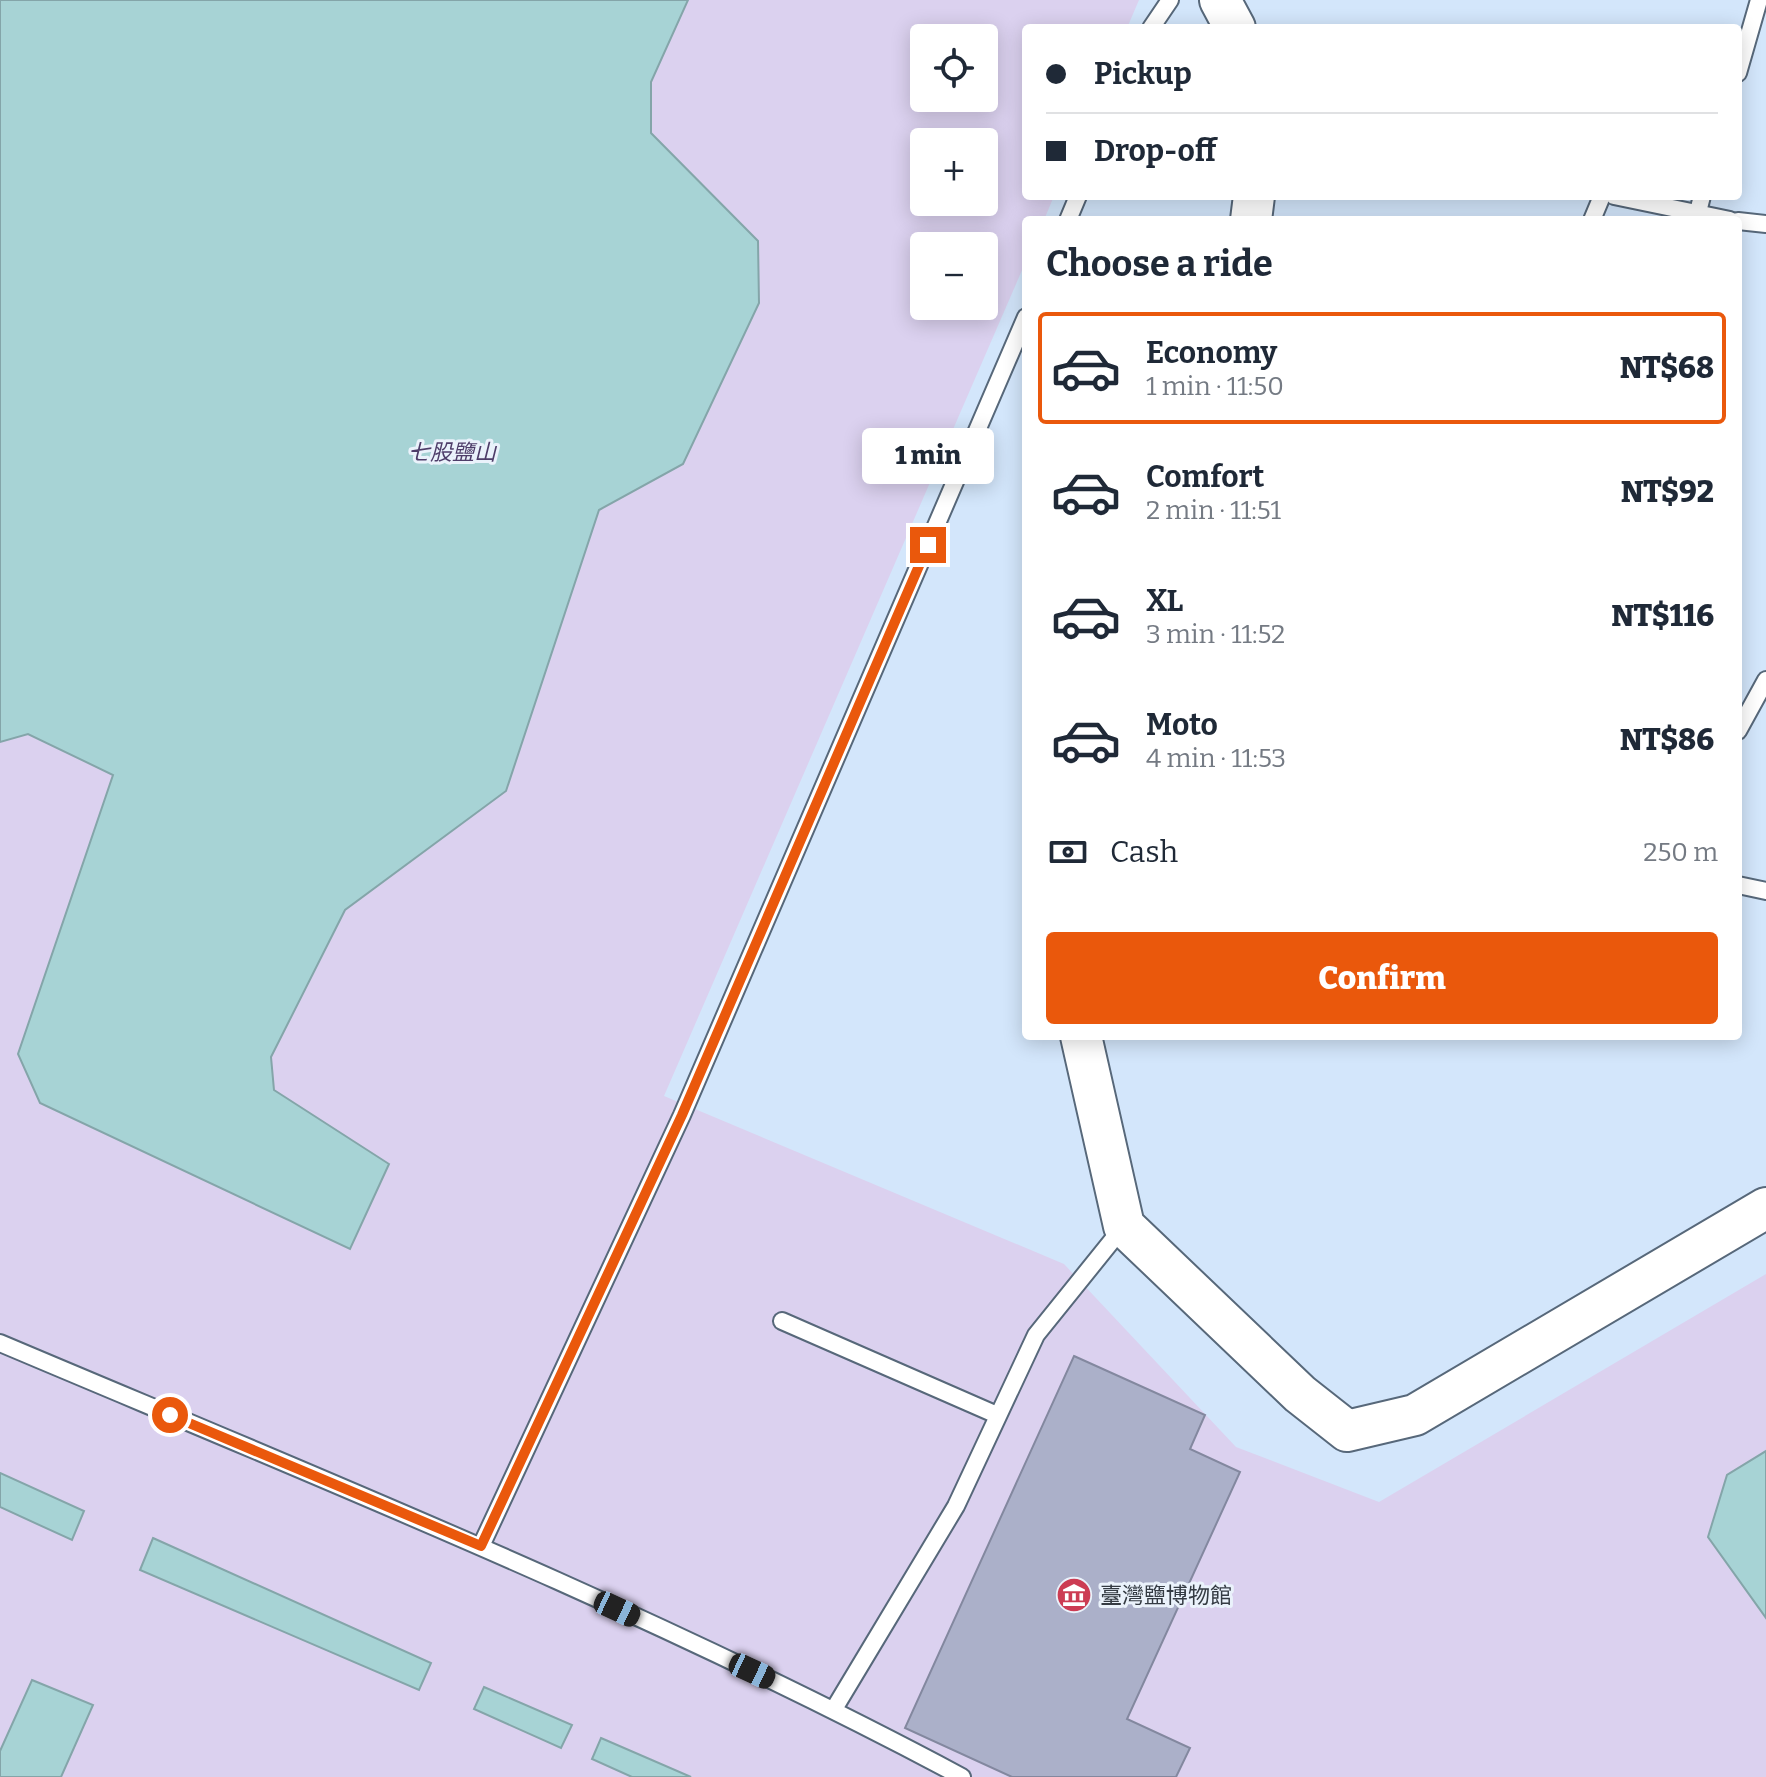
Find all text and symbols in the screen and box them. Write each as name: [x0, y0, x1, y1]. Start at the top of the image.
map controls: [910, 24, 998, 320]
button: locate: [910, 24, 998, 112]
text: Pickup: [1094, 56, 1192, 92]
button: +: [910, 128, 998, 216]
text: Drop-off: [1094, 133, 1216, 169]
button: −: [910, 232, 998, 320]
text: Choose a ride: [1046, 242, 1273, 286]
icon: car: [1050, 332, 1122, 404]
text: Economy: [1146, 335, 1277, 371]
text: NT$68: [1620, 350, 1714, 386]
text: 1 min · 11:50: [1146, 371, 1284, 402]
callout: 1 min: [862, 429, 994, 485]
park label: 七股鹽山: [408, 439, 498, 466]
text: 1 min: [895, 440, 961, 471]
icon: car: [1050, 456, 1122, 528]
text: Comfort: [1146, 459, 1264, 495]
text: NT$92: [1621, 474, 1714, 510]
text: 2 min · 11:51: [1146, 495, 1281, 526]
route end: [910, 527, 946, 563]
icon: car: [1050, 580, 1122, 652]
text: XL: [1146, 583, 1183, 619]
text: NT$116: [1611, 598, 1714, 634]
text: 3 min · 11:52: [1146, 619, 1285, 650]
icon: car: [1050, 704, 1122, 776]
text: Moto: [1146, 707, 1218, 743]
text: NT$86: [1620, 722, 1714, 758]
text: 4 min · 11:53: [1146, 743, 1286, 774]
icon: cash: [1046, 830, 1090, 874]
text: Cash: [1110, 834, 1178, 870]
text: 250 m: [1643, 837, 1718, 868]
button: Confirm: [1046, 932, 1718, 1024]
route start: [152, 1397, 188, 1433]
museum icon: 臺灣鹽博物館: [1055, 1576, 1093, 1614]
place label: 臺灣鹽博物館: [1100, 1582, 1232, 1609]
car: [590, 1588, 644, 1630]
car: [725, 1650, 779, 1692]

